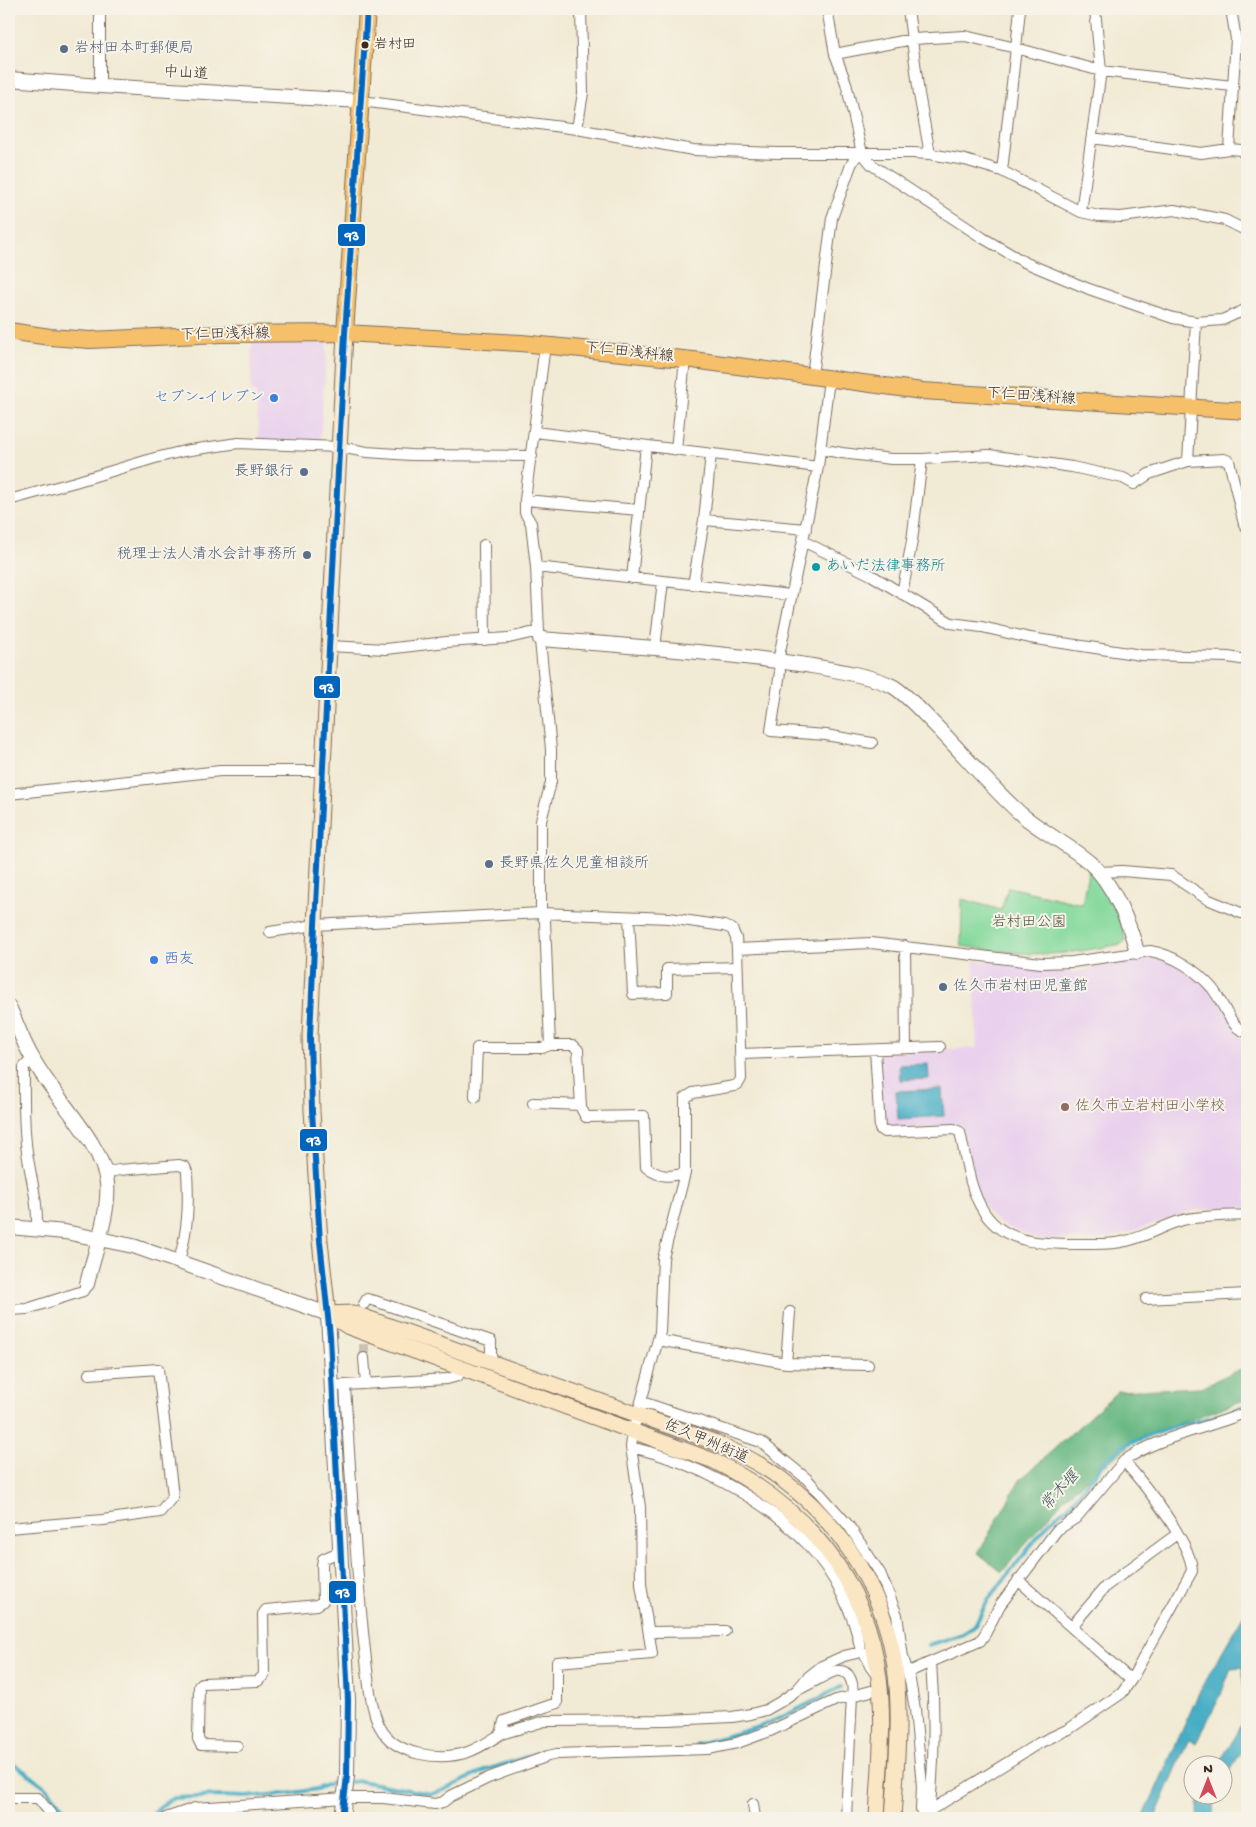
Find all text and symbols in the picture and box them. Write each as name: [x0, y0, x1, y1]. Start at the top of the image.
place label: 岩村田: [374, 37, 416, 54]
place label: 岩村田本町郵便局: [74, 39, 194, 58]
marker: 岩村田: [360, 40, 370, 50]
marker: 岩村田本町郵便局: [58, 43, 70, 55]
street label: 中山道: [163, 63, 209, 84]
line badge: 93: [337, 223, 366, 247]
text: 93: [344, 229, 359, 246]
street label: 下仁田浅科線: [180, 324, 270, 345]
street label: 下仁田浅科線: [583, 338, 675, 367]
street label: 下仁田浅科線: [985, 384, 1077, 409]
place label: セブン-イレブン: [154, 389, 264, 407]
marker: セブン-イレブン: [268, 392, 280, 404]
place label: 長野銀行: [234, 463, 294, 481]
marker: 長野銀行: [298, 466, 310, 478]
place label: 税理士法人清水会計事務所: [117, 545, 297, 564]
marker: 税理士法人清水会計事務所: [301, 549, 313, 561]
place label: あいだ法律事務所: [826, 557, 945, 576]
marker: あいだ法律事務所: [810, 561, 822, 573]
line badge: 93: [313, 675, 341, 699]
text: 93: [319, 681, 334, 698]
place label: 長野県佐久児童相談所: [499, 854, 649, 873]
marker: 長野県佐久児童相談所: [483, 858, 495, 870]
park label: 岩村田公園: [991, 914, 1067, 932]
place label: 西友: [164, 950, 194, 969]
marker: 西友: [148, 954, 160, 966]
place label: 佐久市岩村田児童館: [953, 977, 1088, 996]
marker: 佐久市岩村田児童館: [937, 981, 949, 993]
place label: 佐久市立岩村田小学校: [1075, 1097, 1225, 1116]
marker: 佐久市立岩村田小学校: [1059, 1101, 1071, 1113]
line badge: 93: [299, 1128, 328, 1152]
text: 93: [306, 1134, 321, 1151]
street label: 佐久甲州街道: [661, 1415, 751, 1468]
water label: 常木堰: [1036, 1465, 1086, 1516]
line badge: 93: [328, 1580, 357, 1604]
text: 93: [335, 1586, 350, 1603]
north arrow: [1184, 1754, 1234, 1804]
text: N: [1203, 1761, 1213, 1778]

